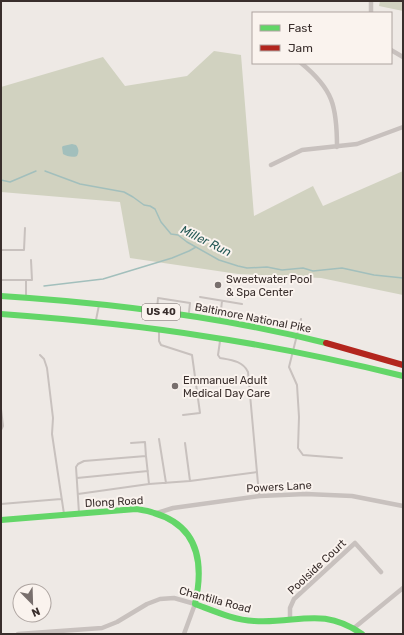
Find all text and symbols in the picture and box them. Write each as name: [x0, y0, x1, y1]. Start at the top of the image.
legend: [252, 12, 392, 64]
text: Fast: [288, 21, 312, 35]
text: Jam: [288, 41, 313, 55]
water label: Miller Run: [178, 223, 234, 259]
place label: Sweetwater Pool & Spa Center: [226, 273, 312, 299]
marker: Sweetwater Pool & Spa Center: [213, 280, 223, 290]
street label: Baltimore National Pike: [194, 300, 312, 336]
road number: US 40: [142, 304, 180, 320]
place label: Emmanuel Adult Medical Day Care: [183, 374, 270, 400]
marker: Emmanuel Adult Medical Day Care: [170, 381, 180, 391]
street label: Powers Lane: [246, 479, 312, 495]
street label: Dlong Road: [84, 494, 144, 510]
street label: Poolside Court: [285, 536, 349, 597]
north arrow: [12, 583, 52, 623]
street label: Chantilla Road: [178, 584, 252, 616]
text: N: [29, 604, 42, 619]

